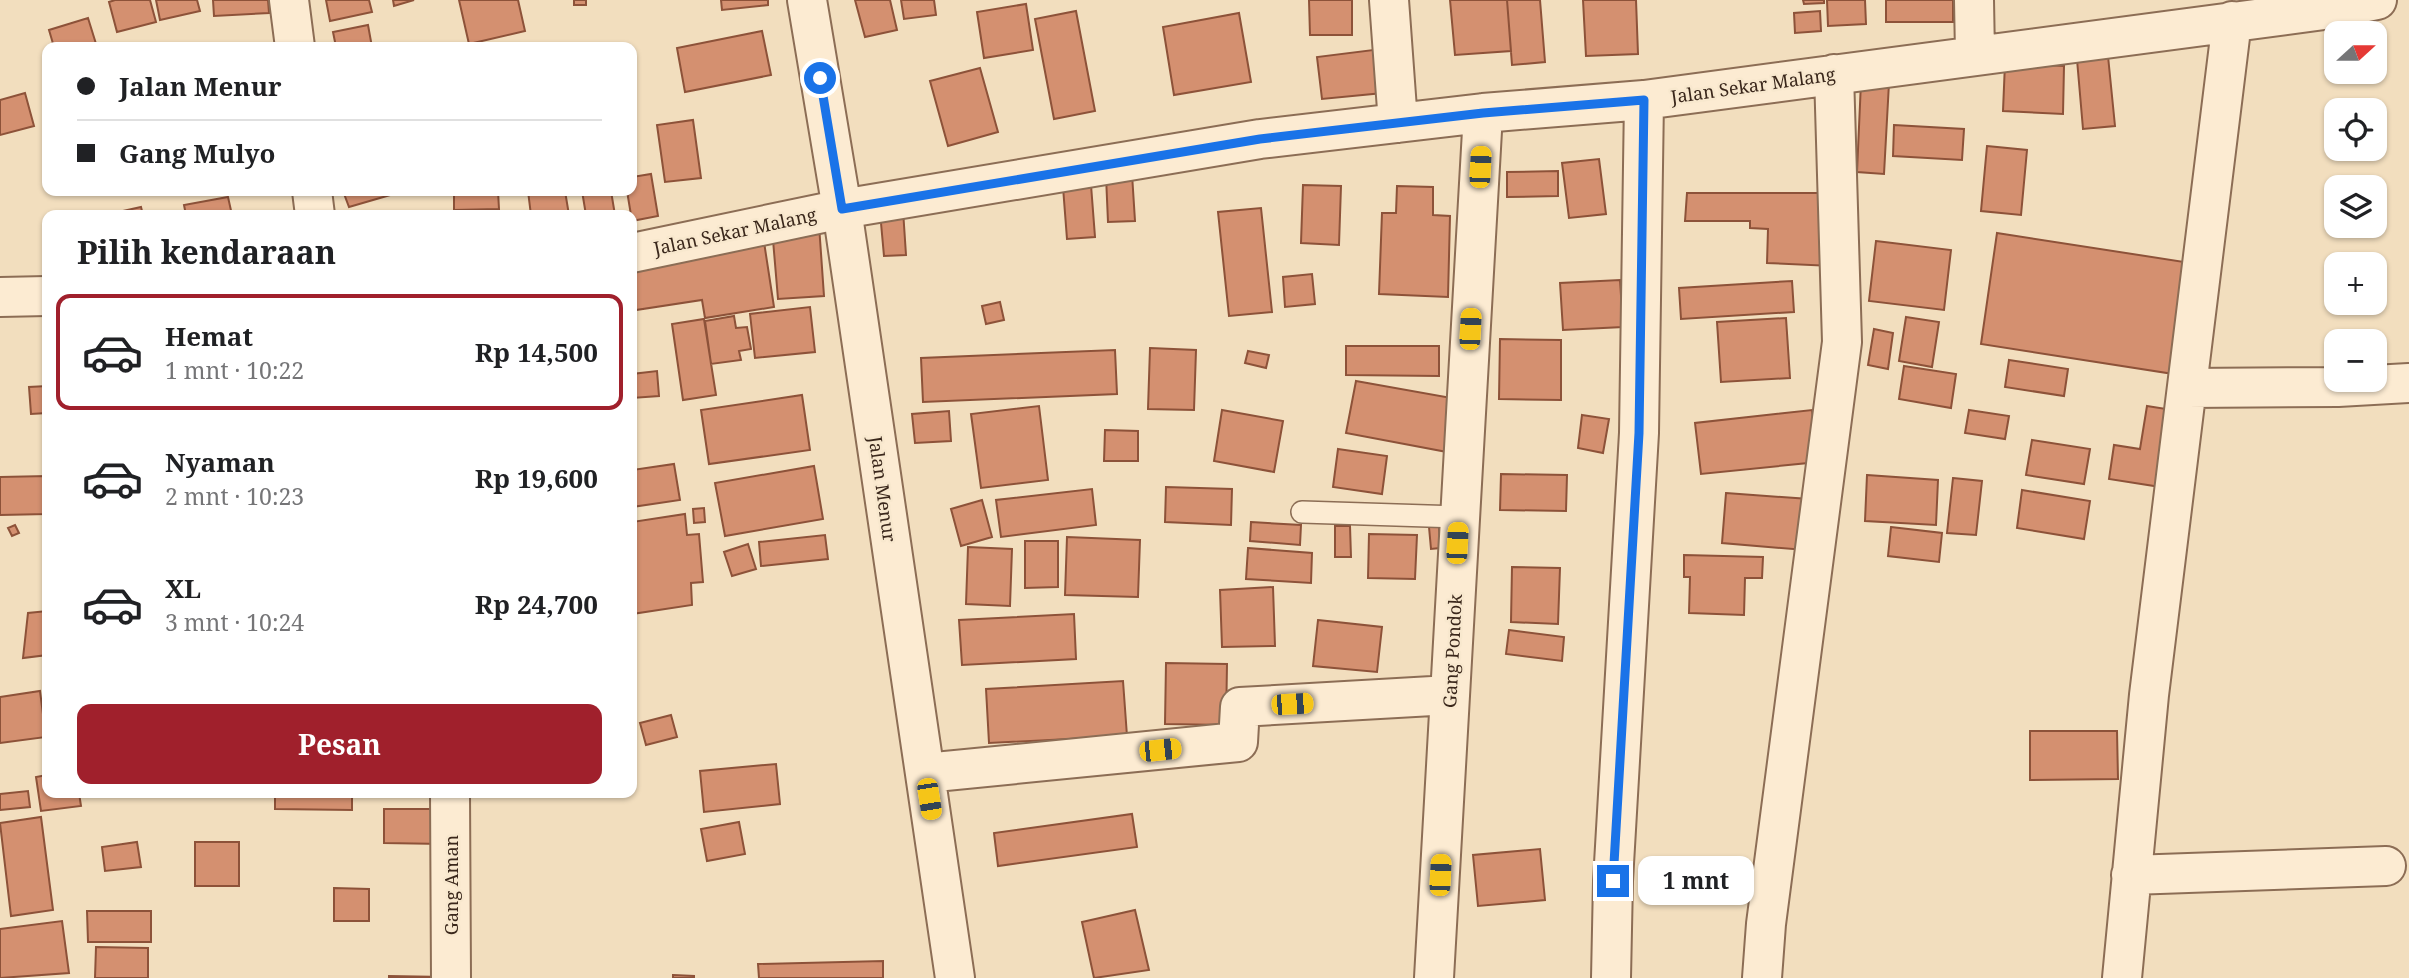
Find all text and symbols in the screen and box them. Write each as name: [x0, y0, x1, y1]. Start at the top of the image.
north arrow: [2324, 21, 2387, 84]
map controls: [2324, 21, 2387, 392]
route start: [804, 62, 836, 94]
street label: Jalan Sekar Malang: [1668, 62, 1837, 109]
text: Jalan Menur: [119, 68, 282, 104]
button: locate: [2324, 98, 2387, 161]
text: Gang Mulyo: [119, 135, 276, 171]
car: [1469, 145, 1492, 189]
button: layers: [2324, 175, 2387, 238]
street label: Jalan Sekar Malang: [650, 202, 819, 260]
text: Pilih kendaraan: [77, 230, 336, 273]
button: +: [2324, 252, 2387, 315]
car: [1459, 307, 1482, 351]
text: Hemat: [165, 318, 253, 354]
icon: car: [81, 321, 144, 384]
button: −: [2324, 329, 2387, 392]
text: Rp 14,500: [475, 334, 598, 370]
text: 1 mnt · 10:22: [165, 354, 304, 386]
street label: Jalan Menur: [864, 434, 902, 544]
text: Nyaman: [165, 444, 275, 480]
icon: car: [81, 447, 144, 510]
text: Rp 19,600: [475, 460, 598, 496]
text: 2 mnt · 10:23: [165, 480, 304, 512]
car: [1446, 521, 1469, 565]
text: XL: [165, 570, 201, 606]
icon: car: [81, 573, 144, 636]
text: Rp 24,700: [475, 586, 598, 622]
street label: Gang Pondok: [1437, 593, 1467, 708]
text: 3 mnt · 10:24: [165, 606, 304, 638]
car: [1271, 692, 1314, 716]
button: Pesan: [77, 704, 602, 784]
car: [1139, 737, 1182, 763]
car: [916, 777, 943, 821]
street label: Gang Aman: [439, 834, 463, 935]
car: [1429, 853, 1452, 897]
callout: 1 mnt: [1638, 856, 1753, 906]
text: 1 mnt: [1663, 864, 1729, 896]
route end: [1597, 865, 1629, 897]

